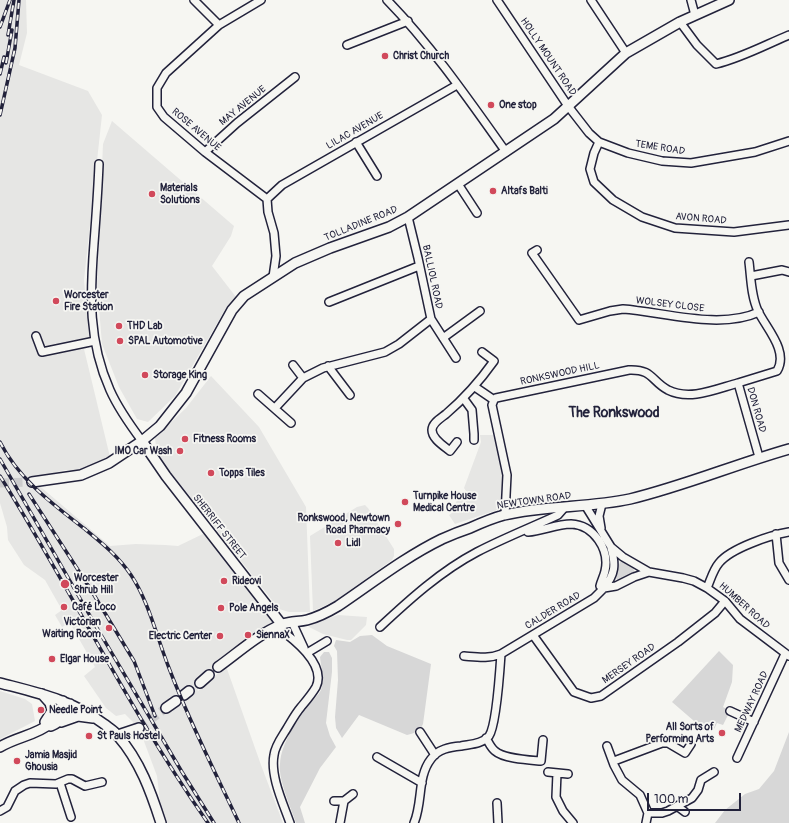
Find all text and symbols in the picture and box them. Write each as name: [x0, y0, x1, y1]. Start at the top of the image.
street label: HOLLY MOUNT ROAD: [517, 16, 579, 98]
place label: Christ Church: [393, 50, 449, 62]
marker: Christ Church: [380, 51, 390, 61]
street label: MAY AVENUE: [217, 83, 269, 129]
place label: One stop: [499, 99, 537, 111]
marker: One stop: [486, 100, 496, 110]
street label: ROSE AVENUE: [169, 106, 223, 154]
street label: LILAC AVENUE: [324, 110, 386, 152]
street label: TEME ROAD: [634, 138, 686, 158]
place label: Materials Solutions: [160, 182, 200, 206]
place label: Altafs Balti: [501, 185, 548, 197]
marker: Altafs Balti: [488, 186, 498, 196]
marker: Materials Solutions: [147, 189, 157, 199]
street label: TOLLADINE ROAD: [323, 204, 399, 244]
street label: AVON ROAD: [675, 211, 727, 227]
street label: BALLIOL ROAD: [419, 244, 445, 310]
place label: Worcester Fire Station: [64, 289, 113, 312]
street label: WOLSEY CLOSE: [635, 295, 705, 315]
marker: Worcester Fire Station: [51, 296, 61, 306]
place label: THD Lab: [127, 320, 163, 332]
marker: THD Lab: [114, 321, 124, 331]
place label: SPAL Automotive: [128, 335, 203, 347]
marker: SPAL Automotive: [115, 336, 125, 346]
street label: RONKSWOOD HILL: [519, 360, 601, 388]
place label: Storage King: [153, 369, 207, 381]
marker: Storage King: [140, 370, 150, 380]
street label: DON ROAD: [744, 386, 768, 434]
district label: The Ronkswood: [568, 405, 660, 421]
place label: Fitness Rooms: [193, 433, 256, 445]
marker: Fitness Rooms: [180, 434, 190, 444]
place label: IMO Car Wash: [115, 445, 172, 457]
marker: IMO Car Wash: [175, 446, 185, 456]
place label: Topps Tiles: [219, 467, 265, 479]
marker: Topps Tiles: [206, 468, 216, 478]
place label: Turnpike House Medical Centre: [413, 490, 476, 514]
street label: NEWTOWN ROAD: [496, 490, 572, 512]
street label: SHERRIFF STREET: [190, 492, 248, 562]
marker: Turnpike House Medical Centre: [400, 497, 410, 507]
place label: Ronkswood, Newtown Road Pharmacy: [297, 512, 390, 536]
marker: Ronkswood, Newtown Road Pharmacy: [393, 519, 403, 529]
place label: Lidl: [346, 537, 361, 549]
marker: Lidl: [333, 538, 343, 548]
place label: Worcester Shrub Hill: [74, 572, 118, 596]
place label: Rideovi: [232, 575, 261, 587]
marker: Rideovi: [219, 576, 229, 586]
marker: Worcester Shrub Hill: [59, 578, 71, 590]
street label: HUMBER ROAD: [716, 580, 772, 632]
street label: CALDER ROAD: [523, 590, 583, 632]
place label: Café Loco: [72, 601, 116, 613]
marker: Café Loco: [59, 602, 69, 612]
place label: Pole Angels: [229, 602, 278, 614]
marker: Pole Angels: [216, 603, 226, 613]
place label: Victorian Waiting Room: [42, 616, 101, 640]
marker: Victorian Waiting Room: [104, 623, 114, 633]
place label: SiennaX: [256, 629, 290, 641]
place label: Electric Center: [149, 630, 212, 642]
marker: SiennaX: [243, 630, 253, 640]
marker: Electric Center: [215, 631, 225, 641]
street label: MERSEY ROAD: [600, 641, 658, 687]
place label: Elgar House: [60, 653, 109, 665]
marker: Elgar House: [47, 654, 57, 664]
street label: MEDWAY ROAD: [733, 670, 771, 734]
place label: Needle Point: [49, 704, 102, 716]
marker: Needle Point: [36, 705, 46, 715]
place label: All Sorts of Performing Arts: [646, 721, 714, 744]
marker: All Sorts of Performing Arts: [717, 728, 727, 738]
place label: St Pauls Hostel: [97, 730, 160, 742]
marker: St Pauls Hostel: [84, 731, 94, 741]
place label: Jamia Masjid Ghousia: [25, 749, 77, 772]
marker: Jamia Masjid Ghousia: [12, 756, 22, 766]
scale bar: [649, 785, 743, 811]
text: 100 m: [654, 792, 688, 807]

